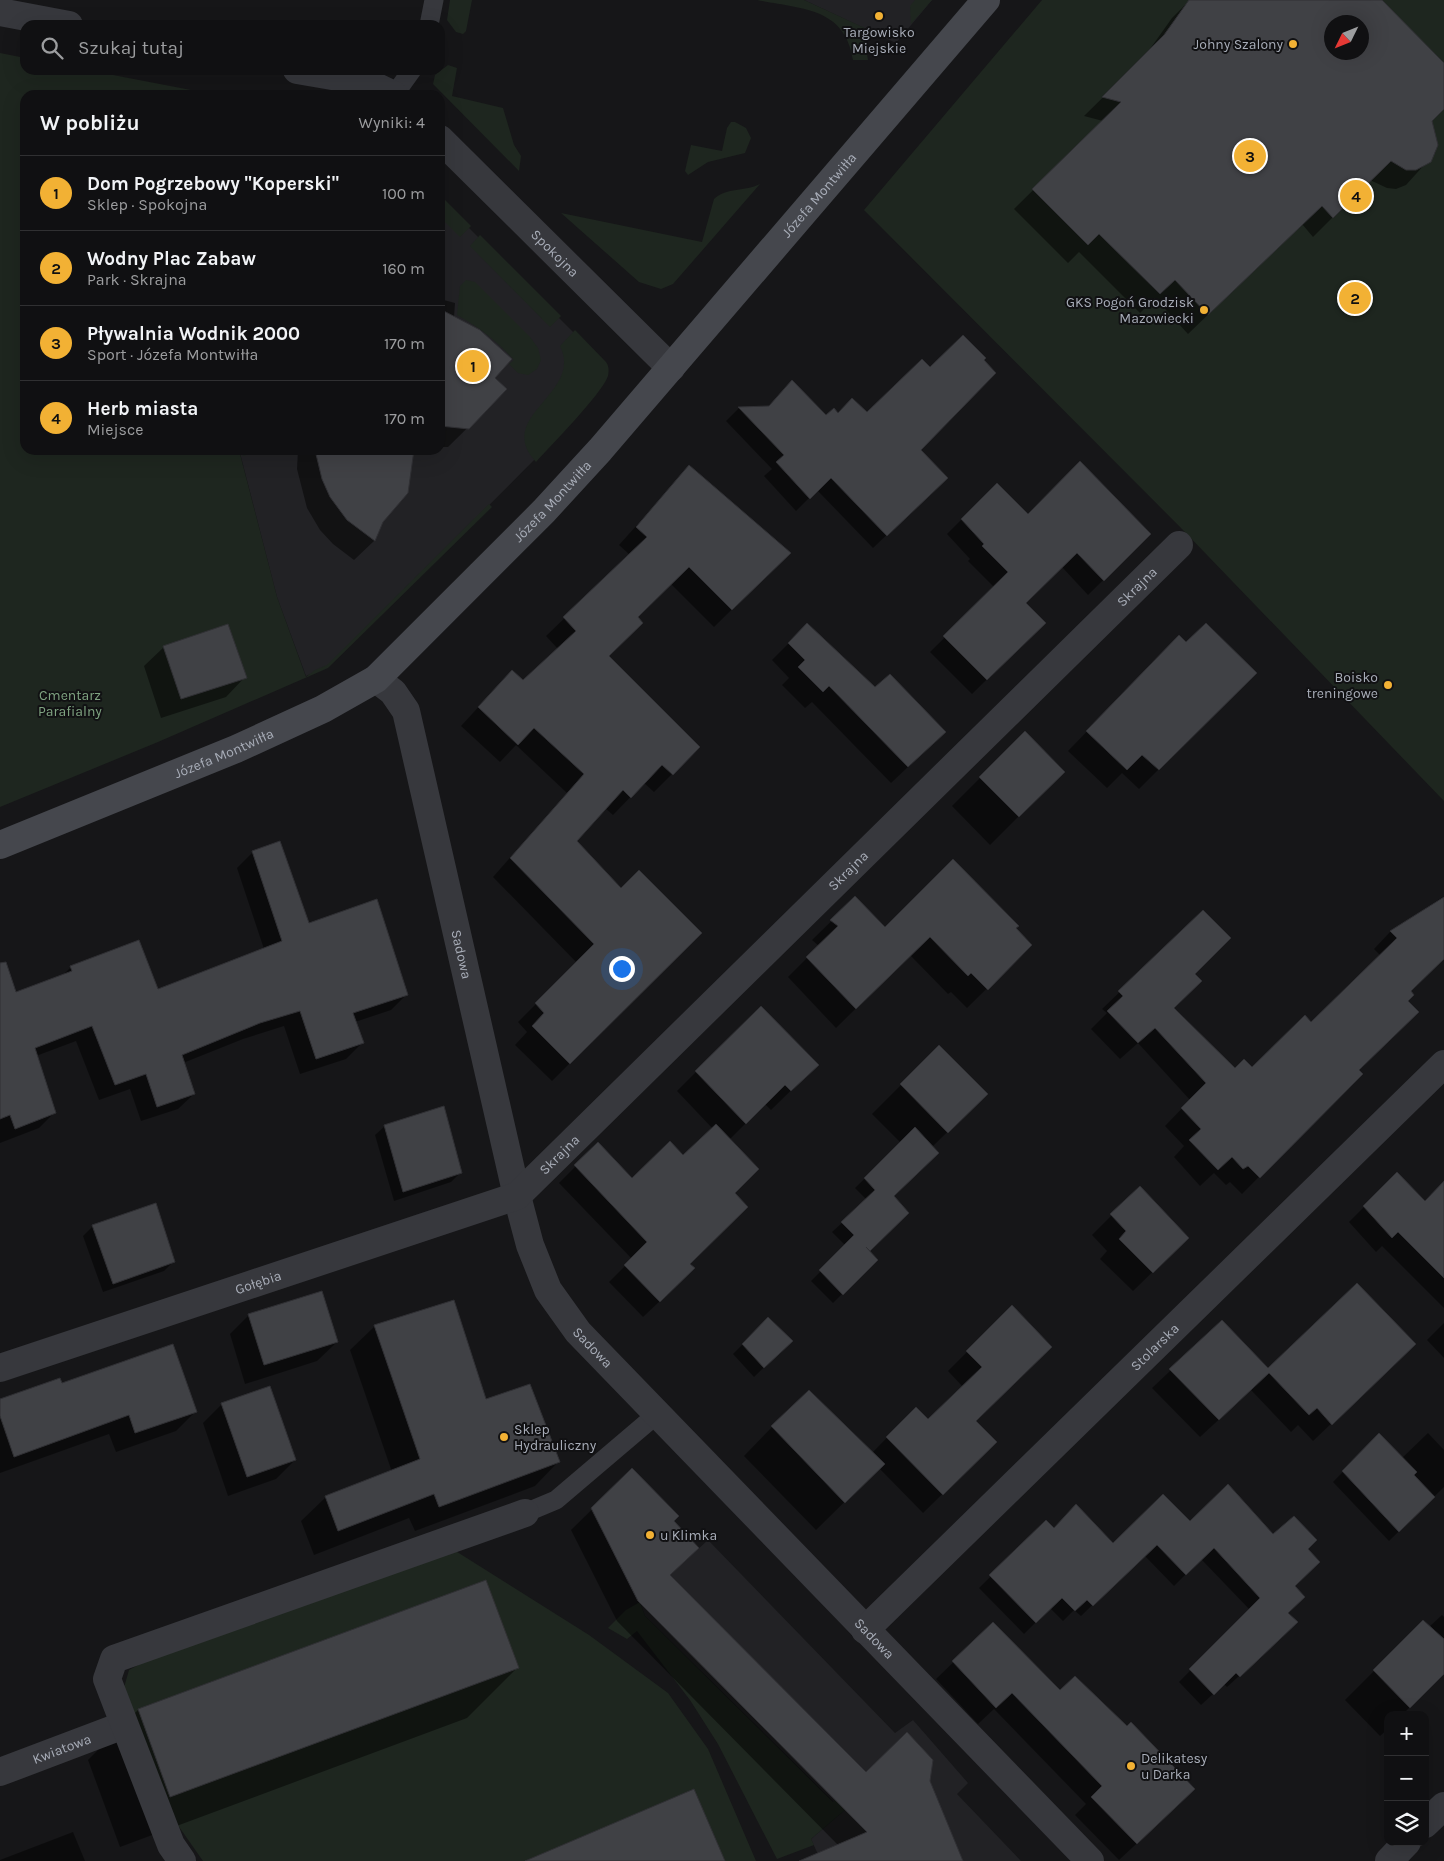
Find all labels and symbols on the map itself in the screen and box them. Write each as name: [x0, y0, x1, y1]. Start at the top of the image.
marker: Targowisko Miejskie: [873, 10, 885, 22]
north arrow: [1324, 15, 1369, 60]
place label: Targowisko Miejskie: [843, 24, 915, 57]
place label: Johny Szalony: [1194, 36, 1283, 53]
marker: Johny Szalony: [1287, 38, 1299, 50]
pin: 3: [1234, 137, 1266, 175]
street label: Józefa Montwiłła: [778, 149, 860, 241]
pin: 4: [1340, 177, 1372, 215]
street label: Spokojna: [528, 226, 582, 280]
pin: 2: [1339, 279, 1371, 317]
place label: GKS Pogoń Grodzisk Mazowiecki: [1066, 294, 1194, 327]
marker: GKS Pogoń Grodzisk Mazowiecki: [1198, 304, 1210, 316]
pin: 1: [457, 347, 489, 385]
street label: Józefa Montwiłła: [510, 457, 595, 545]
street label: Skrajna: [1113, 563, 1160, 610]
place label: Boisko treningowe: [1307, 669, 1378, 702]
marker: Boisko treningowe: [1382, 679, 1394, 691]
park label: Cmentarz Parafialny: [38, 687, 102, 720]
street label: Józefa Montwiłła: [172, 724, 276, 782]
street label: Skrajna: [824, 847, 872, 894]
street label: Sadowa: [448, 928, 476, 981]
your location: [609, 956, 635, 982]
street label: Skrajna: [535, 1131, 583, 1178]
street label: Gołębia: [233, 1266, 284, 1298]
street label: Stolarska: [1127, 1319, 1182, 1374]
street label: Sadowa: [569, 1323, 616, 1371]
place label: Sklep Hydrauliczny: [514, 1421, 597, 1454]
marker: Sklep Hydrauliczny: [498, 1431, 510, 1443]
place label: u Klimka: [660, 1527, 717, 1544]
marker: u Klimka: [644, 1529, 656, 1541]
street label: Sadowa: [851, 1614, 898, 1662]
street label: Kwiatowa: [30, 1730, 93, 1767]
place label: Delikatesy u Darka: [1141, 1750, 1208, 1783]
marker: Delikatesy u Darka: [1125, 1760, 1137, 1772]

